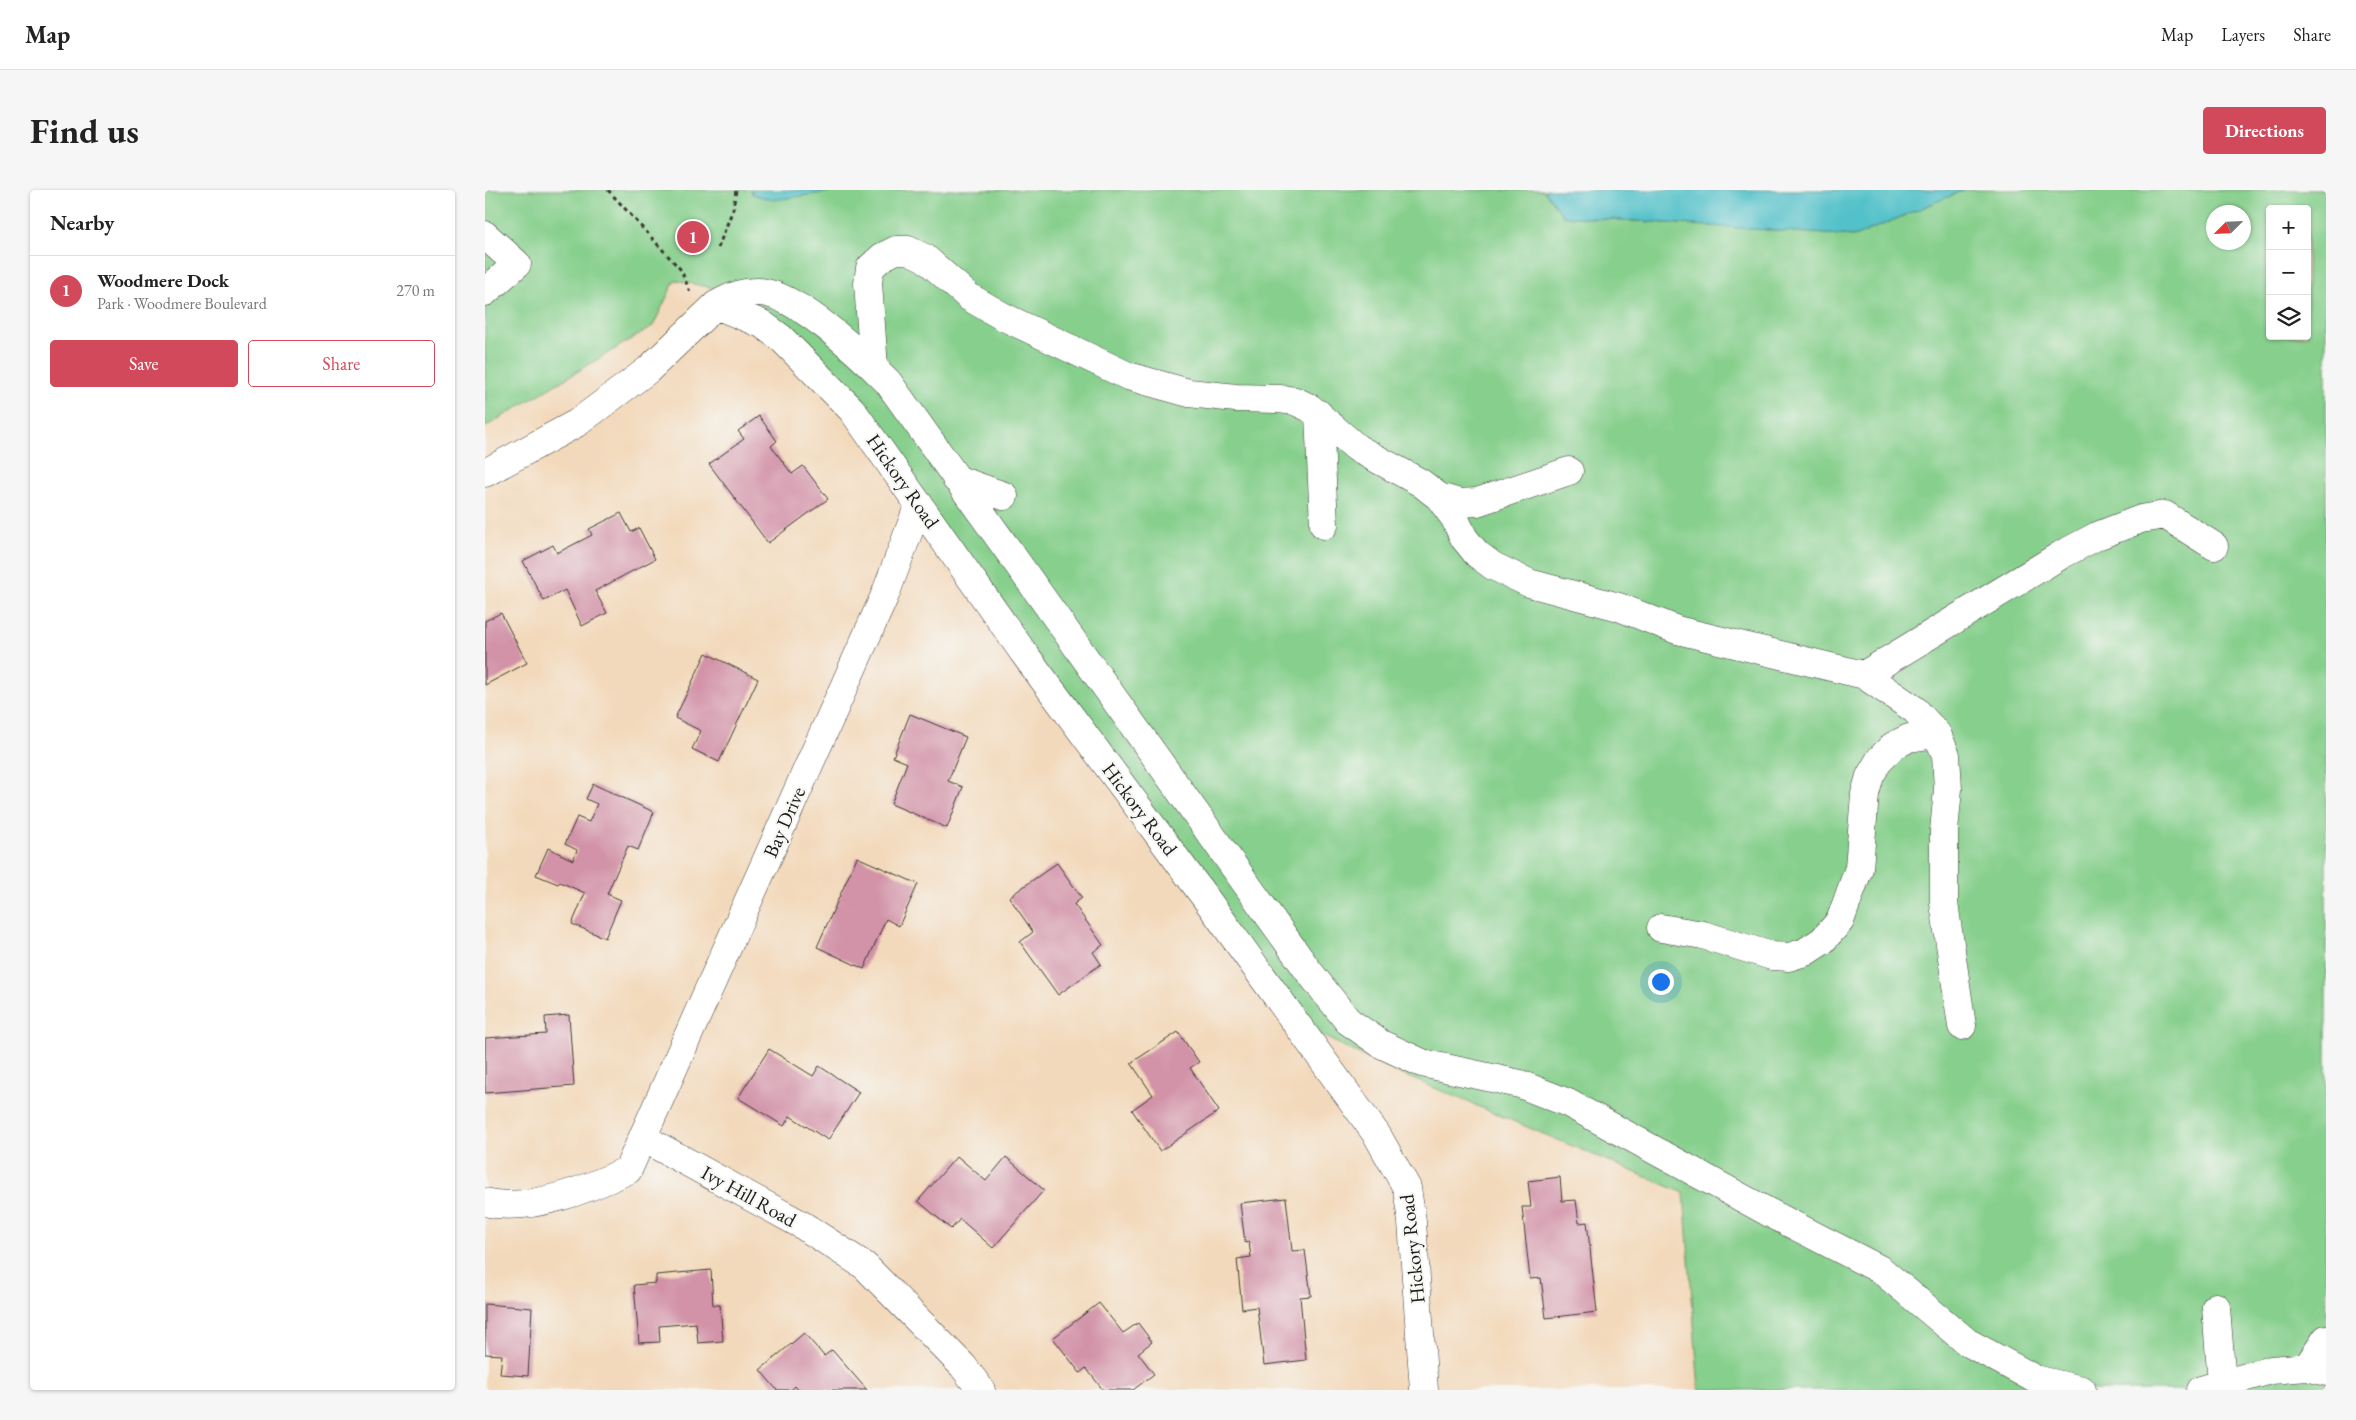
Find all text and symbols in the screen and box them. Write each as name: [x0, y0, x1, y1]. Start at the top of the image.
text: Map: [25, 19, 70, 50]
text: Map: [2161, 23, 2193, 46]
text: Layers: [2221, 23, 2265, 46]
text: Share: [2293, 23, 2331, 46]
button: Directions: [2203, 107, 2326, 154]
text: Find us: [30, 108, 139, 153]
north arrow: [2206, 205, 2251, 250]
map controls: [2266, 205, 2311, 340]
button: +: [2266, 205, 2311, 250]
text: Nearby: [50, 209, 114, 236]
pin: 1: [677, 218, 709, 256]
button: −: [2266, 250, 2311, 295]
text: Woodmere Dock: [97, 268, 229, 293]
text: 1: [62, 280, 70, 301]
text: 270 m: [396, 280, 435, 301]
text: Park · Woodmere Boulevard: [97, 293, 267, 314]
button: layers: [2266, 295, 2311, 340]
button: Save: [50, 340, 238, 387]
button: Share: [248, 340, 435, 387]
street label: Hickory Road: [861, 429, 946, 534]
street label: Hickory Road: [1097, 757, 1184, 861]
street label: Bay Drive: [757, 782, 811, 862]
your location: [1648, 969, 1674, 995]
street label: Ivy Hill Road: [697, 1159, 802, 1233]
street label: Hickory Road: [1393, 1192, 1431, 1305]

